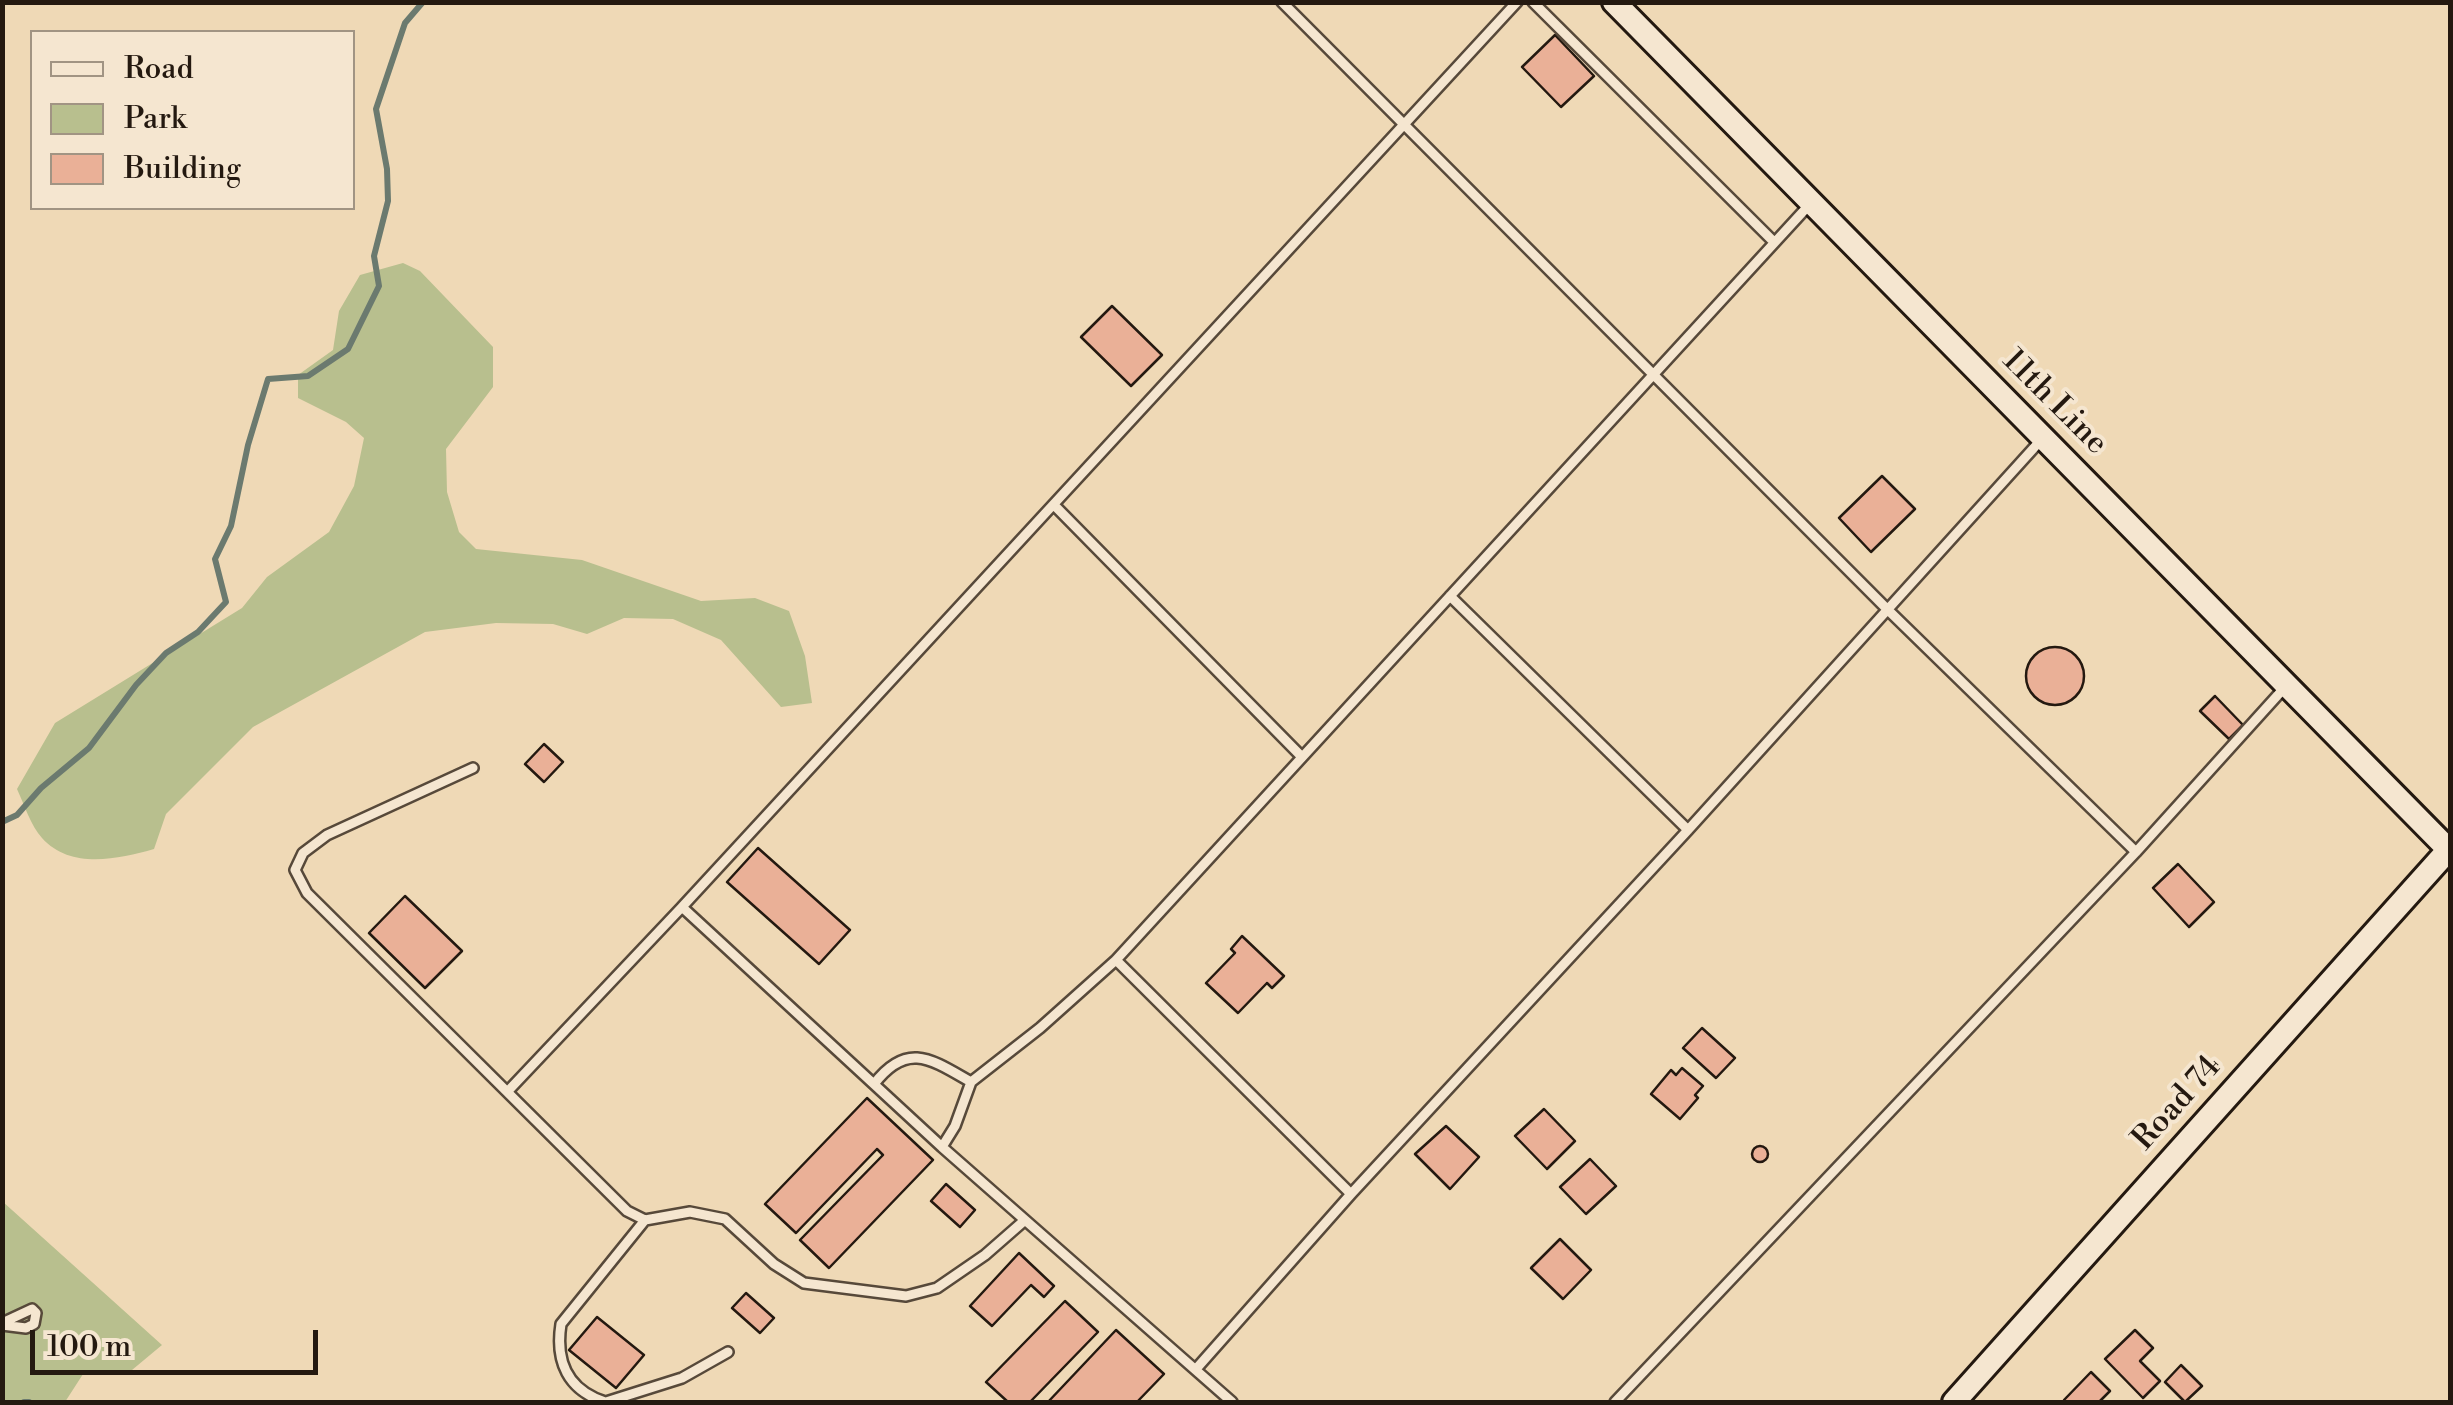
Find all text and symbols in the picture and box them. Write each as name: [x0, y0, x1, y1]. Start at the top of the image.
legend: [30, 30, 355, 210]
text: Road: [124, 50, 194, 88]
text: Park: [124, 100, 186, 138]
text: Building: [124, 150, 241, 188]
street label: 11th Line: [1993, 342, 2115, 464]
street label: Road 74: [2126, 1049, 2230, 1159]
scale bar: [35, 1310, 322, 1372]
text: 100 m: [47, 1328, 131, 1366]

